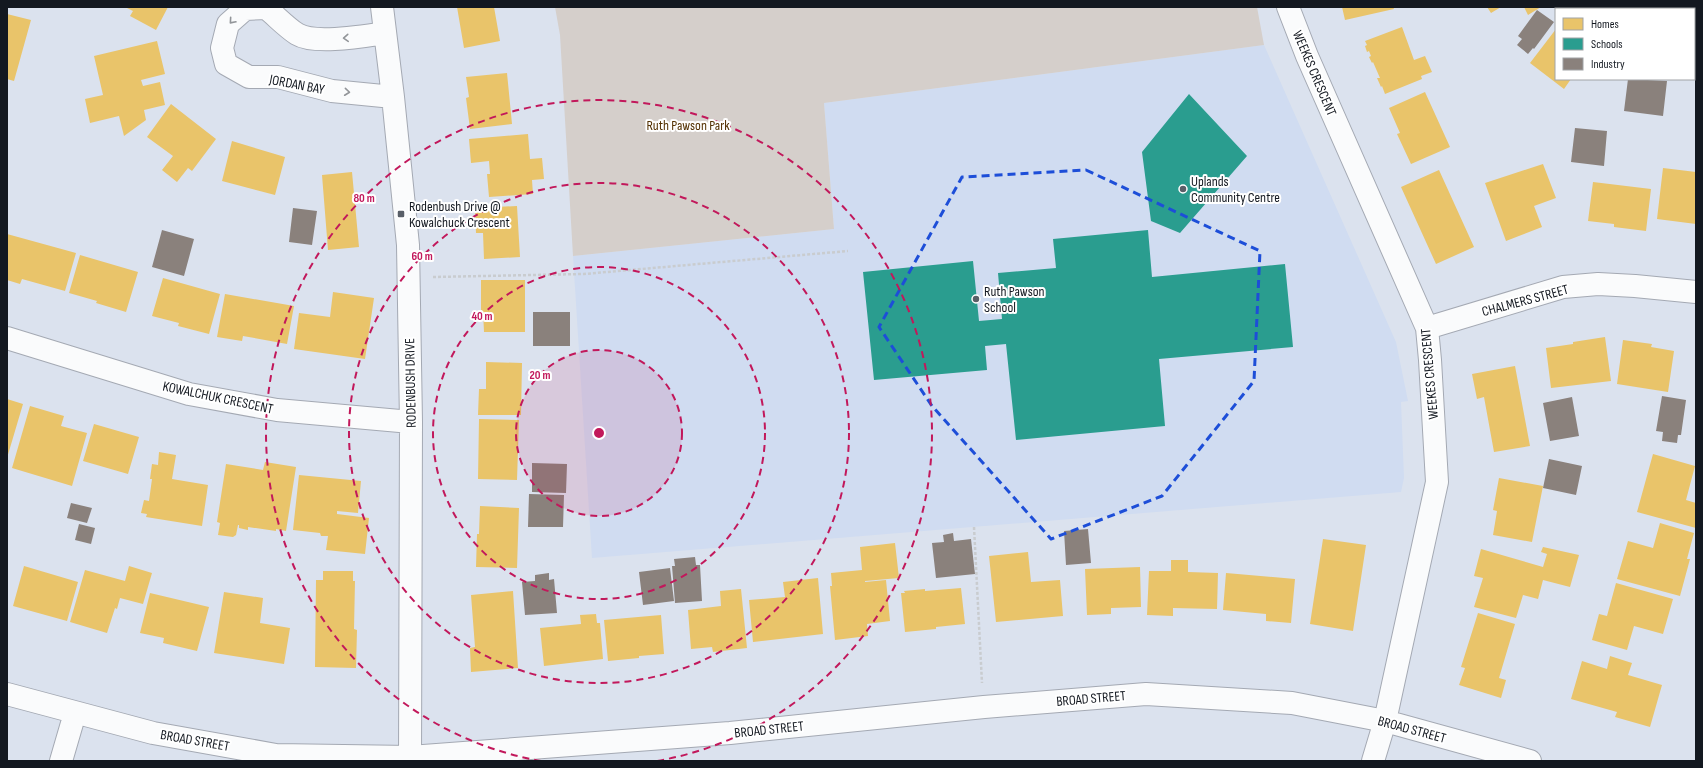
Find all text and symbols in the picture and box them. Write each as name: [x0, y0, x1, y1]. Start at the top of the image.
legend: [1555, 8, 1695, 80]
one-way arrow: [229, 16, 236, 24]
text: Homes: [1591, 17, 1619, 32]
street label: WEEKES CRESCENT: [1289, 28, 1340, 119]
one-way arrow: [343, 34, 349, 43]
text: Schools: [1591, 37, 1623, 52]
text: Industry: [1591, 57, 1625, 72]
street label: JORDAN BAY: [267, 71, 326, 98]
one-way arrow: [344, 88, 350, 97]
park label: Ruth Pawson Park: [646, 117, 730, 134]
place label: Uplands Community Centre: [1191, 173, 1280, 206]
marker: Uplands Community Centre: [1178, 184, 1188, 194]
text: 80 m: [353, 191, 375, 206]
place label: Rodenbush Drive @ Kowalchuck Crescent: [409, 198, 510, 231]
marker: Rodenbush Drive @ Kowalchuck Crescent: [396, 209, 406, 219]
text: 60 m: [411, 249, 433, 264]
street label: CHALMERS STREET: [1480, 281, 1571, 320]
place label: Ruth Pawson School: [984, 283, 1045, 316]
marker: Ruth Pawson School: [971, 294, 981, 304]
text: 40 m: [471, 309, 493, 324]
street label: WEEKES CRESCENT: [1417, 327, 1442, 420]
street label: RODENBUSH DRIVE: [401, 338, 420, 428]
text: 20 m: [530, 368, 550, 383]
street label: KOWALCHUK CRESCENT: [161, 377, 275, 418]
centre of rings: [592, 426, 606, 440]
street label: BROAD STREET: [1056, 687, 1127, 710]
street label: BROAD STREET: [1376, 712, 1448, 747]
street label: BROAD STREET: [733, 717, 805, 742]
street label: BROAD STREET: [159, 726, 231, 755]

